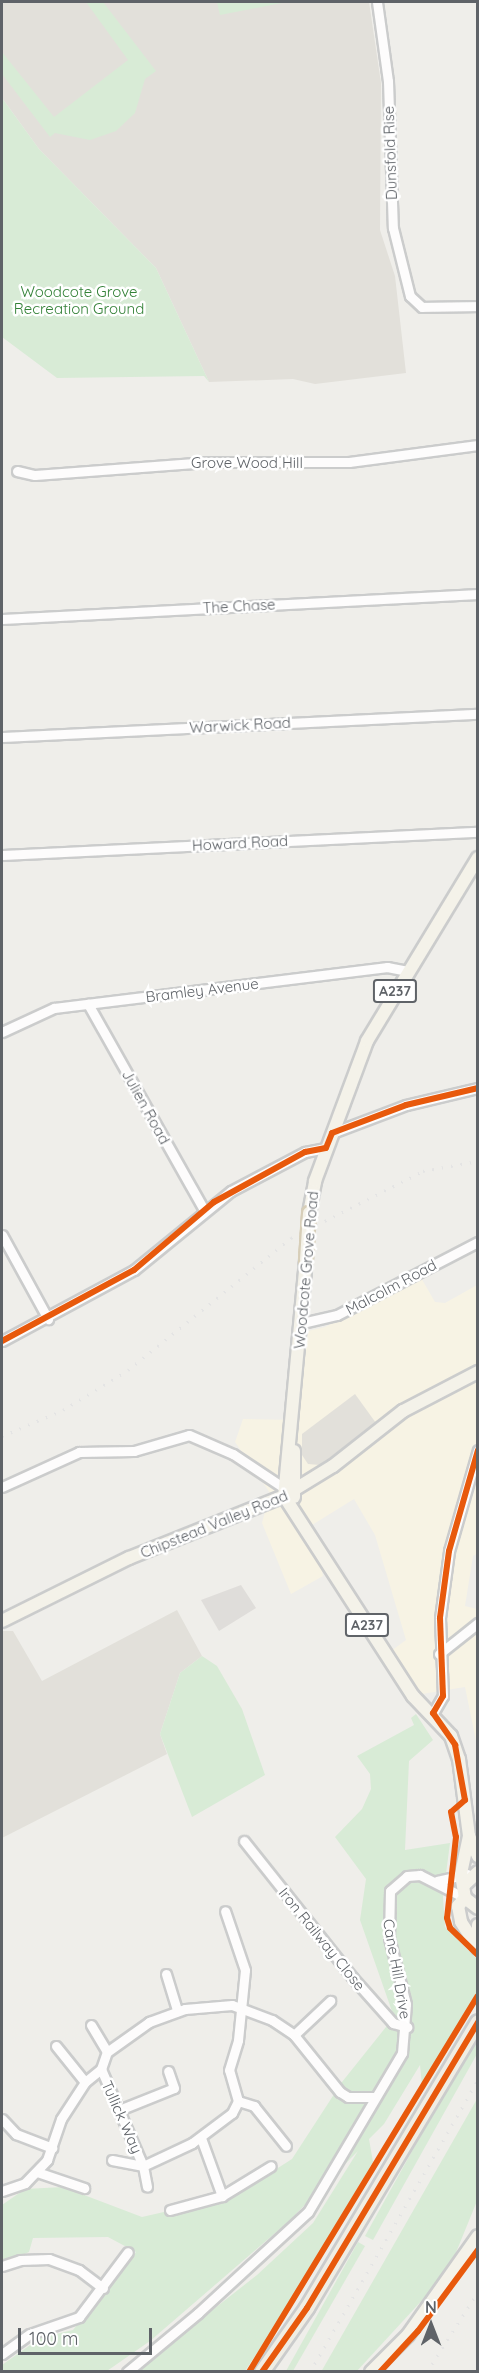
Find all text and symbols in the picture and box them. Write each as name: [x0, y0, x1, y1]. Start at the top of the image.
street label: Dunsfold Rise: [379, 106, 401, 200]
park label: Woodcote Grove Recreation Ground: [14, 282, 144, 317]
street label: Grove Wood Hill: [191, 454, 303, 472]
street label: The Chase: [202, 595, 276, 617]
street label: Warwick Road: [189, 713, 291, 737]
street label: Howard Road: [192, 831, 288, 855]
street label: Bramley Avenue: [144, 974, 260, 1006]
road number: A237: [372, 980, 418, 1002]
street label: Julien Road: [118, 1067, 174, 1147]
street label: Woodcote Grove Road: [290, 1190, 322, 1350]
street label: Malcolm Road: [343, 1256, 439, 1318]
street label: Chipstead Valley Road: [138, 1486, 290, 1562]
road number: A237: [344, 1614, 389, 1636]
street label: Iron Railway Close: [275, 1884, 369, 1994]
street label: Cane Hill Drive: [379, 1918, 415, 2020]
street label: Tullick Way: [98, 2078, 146, 2156]
north arrow: [401, 2295, 461, 2355]
text: N: [425, 2297, 437, 2317]
scale bar: [21, 2316, 154, 2354]
text: 100 m: [29, 2327, 78, 2350]

